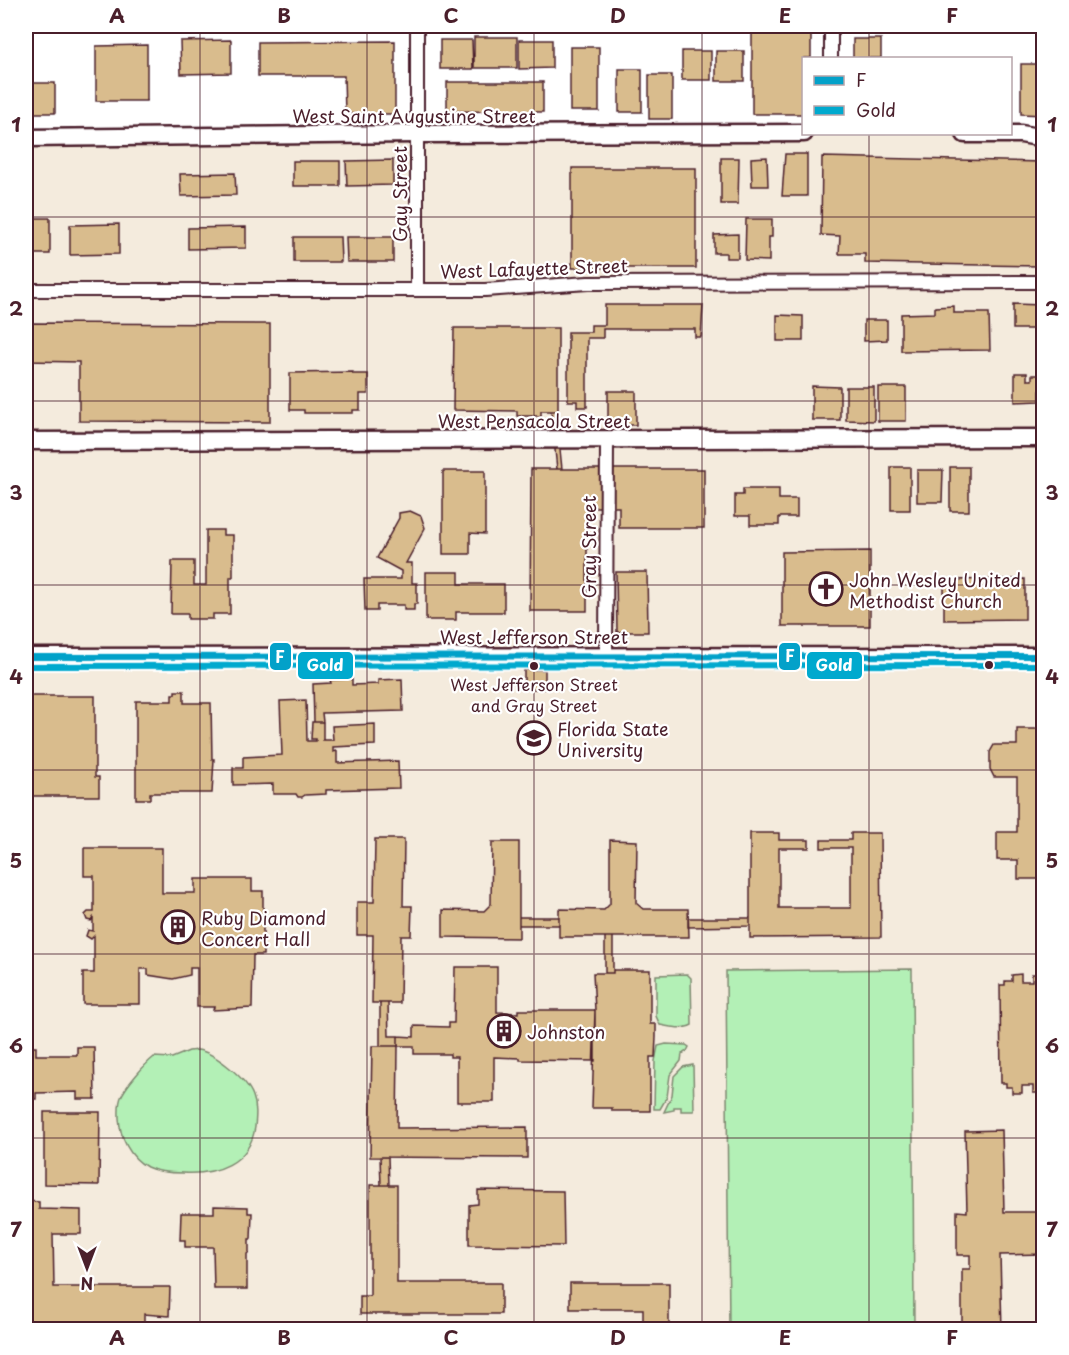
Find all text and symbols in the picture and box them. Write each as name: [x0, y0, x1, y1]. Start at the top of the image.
text: A: [109, 0, 125, 30]
text: B: [277, 0, 291, 30]
text: C: [443, 0, 459, 30]
text: D: [610, 0, 626, 30]
text: E: [779, 0, 791, 30]
text: F: [946, 0, 958, 30]
legend: [802, 57, 1012, 135]
text: F: [856, 66, 866, 93]
text: Gold: [856, 96, 896, 123]
street label: West Saint Augustine Street: [292, 102, 536, 129]
text: 1: [11, 109, 21, 139]
text: 1: [1047, 109, 1057, 139]
street label: Gay Street: [386, 146, 413, 242]
street label: West Lafayette Street: [440, 251, 628, 285]
text: 2: [9, 293, 23, 323]
text: 2: [1045, 293, 1059, 323]
street label: West Pensacola Street: [438, 407, 630, 434]
text: 3: [9, 477, 23, 507]
text: 3: [1045, 477, 1059, 507]
street label: Gray Street: [575, 495, 602, 599]
place label: John Wesley United Methodist Church: [849, 566, 1021, 614]
church icon: John Wesley United Methodist Church: [808, 571, 844, 607]
street label: West Jefferson Street: [440, 623, 628, 650]
line badge: F: [269, 642, 292, 671]
line badge: F: [778, 642, 801, 671]
text: F: [785, 643, 795, 667]
text: F: [275, 644, 285, 668]
line badge: Gold: [297, 651, 354, 680]
line badge: Gold: [806, 651, 863, 680]
text: Gold: [307, 652, 344, 676]
text: Gold: [816, 652, 853, 676]
unlabelled marker: [983, 659, 995, 671]
marker: West Jefferson Street and Gray Street: [528, 660, 540, 672]
text: 4: [9, 661, 23, 691]
text: 4: [1045, 661, 1059, 691]
place label: West Jefferson Street and Gray Street: [450, 672, 618, 717]
place label: Florida State University: [557, 715, 668, 763]
school or university icon: Florida State University: [516, 720, 552, 756]
text: 5: [10, 845, 22, 875]
text: 5: [1046, 845, 1058, 875]
place label: Ruby Diamond Concert Hall: [201, 904, 326, 952]
building icon: Ruby Diamond Concert Hall: [160, 909, 196, 945]
building icon: Johnston: [486, 1013, 522, 1049]
place label: Johnston: [527, 1018, 605, 1045]
text: 6: [9, 1030, 23, 1060]
text: 6: [1045, 1030, 1059, 1060]
text: 7: [10, 1214, 22, 1244]
text: 7: [1046, 1214, 1058, 1244]
north arrow: [57, 1238, 117, 1298]
text: N: [81, 1272, 93, 1296]
text: A: [109, 1322, 125, 1352]
text: B: [277, 1322, 291, 1352]
text: C: [443, 1322, 459, 1352]
text: D: [610, 1322, 626, 1352]
text: E: [779, 1322, 791, 1352]
text: F: [946, 1322, 958, 1352]

